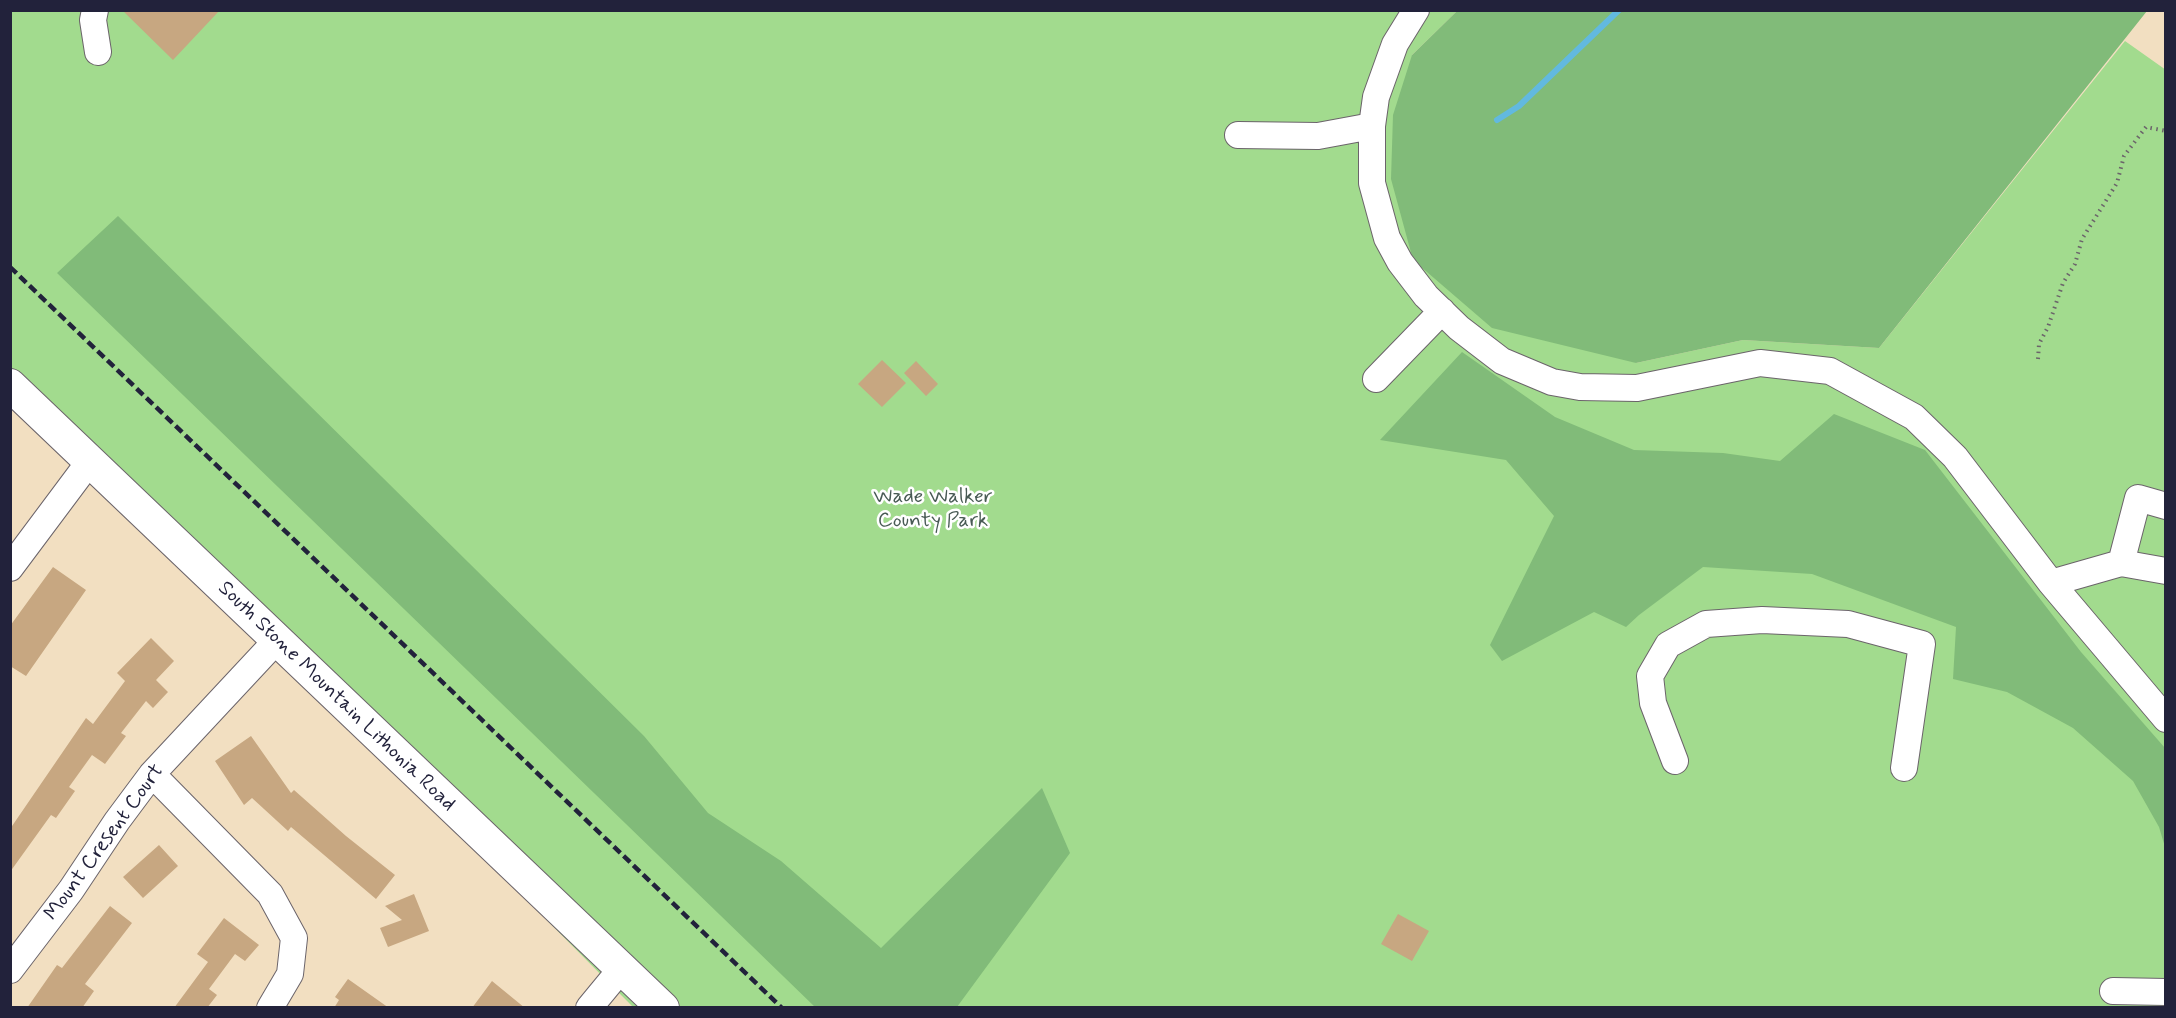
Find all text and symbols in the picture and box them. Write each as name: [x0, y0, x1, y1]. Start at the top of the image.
park label: Wade Walker County Park: [873, 485, 993, 535]
street label: South Stone Mountain Lithonia Road: [212, 577, 460, 817]
street label: Mount Cresent Court: [40, 760, 170, 926]

